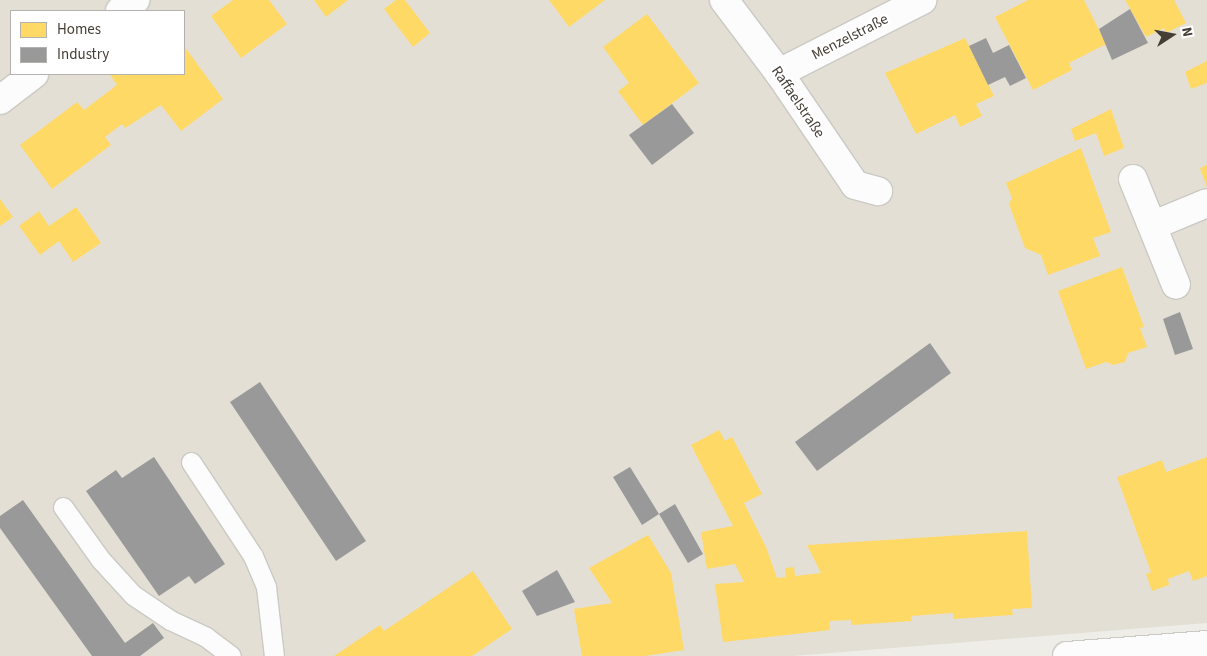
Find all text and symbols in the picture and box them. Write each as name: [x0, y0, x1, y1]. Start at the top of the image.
legend: [10, 10, 185, 75]
street label: Menzelstraße: [809, 10, 891, 64]
north arrow: [1147, 10, 1197, 60]
text: Homes: [57, 19, 101, 40]
text: N: [1176, 26, 1197, 39]
text: Industry: [57, 44, 109, 65]
street label: Raffaelstraße: [767, 63, 829, 141]

